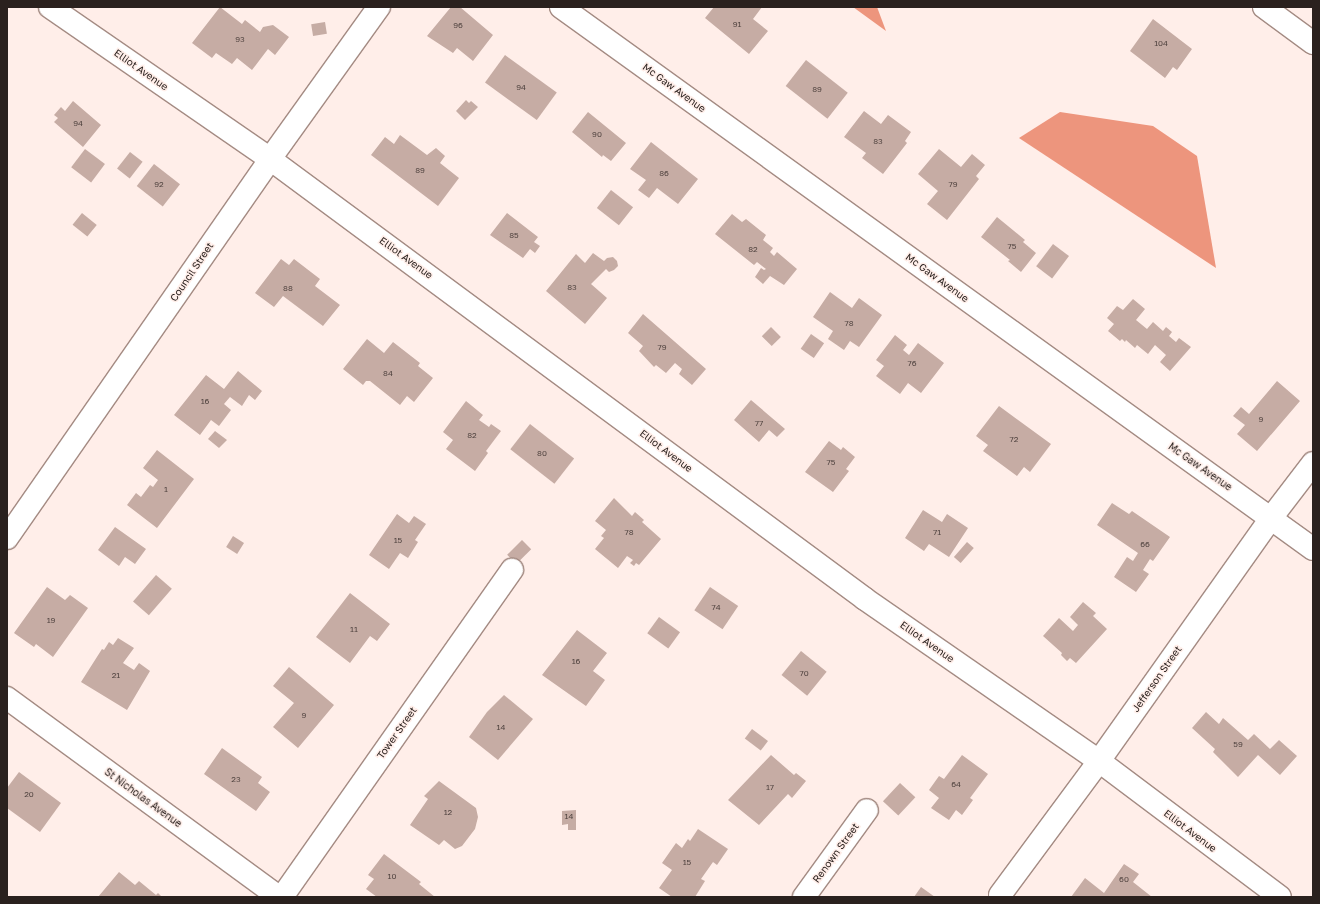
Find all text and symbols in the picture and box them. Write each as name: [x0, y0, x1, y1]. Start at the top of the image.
house number: 91: [733, 20, 741, 30]
house number: 96: [453, 21, 463, 31]
house number: 93: [235, 35, 245, 45]
house number: 104: [1154, 39, 1168, 49]
street label: Elliot Avenue: [112, 47, 170, 93]
street label: Mc Gaw Avenue: [640, 61, 708, 115]
house number: 94: [516, 83, 526, 93]
house number: 89: [812, 85, 822, 95]
house number: 94: [73, 119, 83, 129]
house number: 90: [592, 130, 602, 140]
house number: 83: [873, 137, 883, 147]
house number: 89: [415, 166, 425, 176]
house number: 86: [659, 169, 669, 179]
house number: 92: [154, 180, 164, 190]
house number: 79: [948, 180, 958, 190]
house number: 85: [509, 231, 519, 241]
street label: Elliot Avenue: [377, 235, 435, 281]
street label: Council Street: [168, 240, 216, 304]
house number: 75: [1008, 242, 1016, 252]
house number: 82: [748, 245, 758, 255]
street label: Mc Gaw Avenue: [903, 251, 971, 305]
house number: 83: [567, 283, 577, 293]
house number: 88: [283, 284, 293, 294]
house number: 78: [844, 319, 854, 329]
house number: 79: [657, 343, 667, 353]
house number: 76: [907, 359, 917, 369]
house number: 84: [383, 369, 393, 379]
house number: 16: [201, 397, 209, 407]
house number: 9: [1259, 415, 1263, 425]
house number: 77: [755, 419, 763, 429]
street label: Elliot Avenue: [637, 427, 695, 475]
house number: 82: [467, 431, 477, 441]
house number: 72: [1010, 435, 1018, 445]
street label: Mc Gaw Avenue: [1166, 441, 1234, 493]
house number: 80: [537, 449, 547, 459]
house number: 75: [827, 458, 835, 468]
house number: 1: [164, 485, 168, 495]
house number: 78: [624, 528, 634, 538]
house number: 71: [933, 528, 941, 538]
house number: 15: [394, 536, 402, 546]
house number: 66: [1140, 540, 1150, 550]
house number: 74: [711, 603, 721, 613]
house number: 19: [47, 616, 55, 626]
street label: Elliot Avenue: [898, 619, 956, 665]
house number: 11: [350, 625, 358, 635]
street label: Jefferson Street: [1130, 644, 1184, 714]
house number: 16: [572, 657, 580, 667]
house number: 70: [799, 669, 809, 679]
house number: 21: [112, 671, 120, 681]
street label: Tower Street: [375, 705, 419, 761]
house number: 9: [302, 711, 306, 721]
house number: 14: [497, 723, 505, 733]
house number: 59: [1233, 740, 1243, 750]
street label: St Nicholas Avenue: [102, 766, 184, 830]
house number: 23: [231, 775, 241, 785]
house number: 64: [951, 780, 961, 790]
house number: 17: [766, 783, 774, 793]
house number: 20: [24, 790, 34, 800]
street label: Elliot Avenue: [1161, 807, 1219, 855]
house number: 12: [444, 808, 452, 818]
house number: 14: [565, 812, 573, 822]
street label: Renown Street: [810, 821, 862, 885]
house number: 15: [683, 858, 691, 868]
house number: 10: [388, 872, 396, 882]
house number: 60: [1119, 875, 1129, 885]

